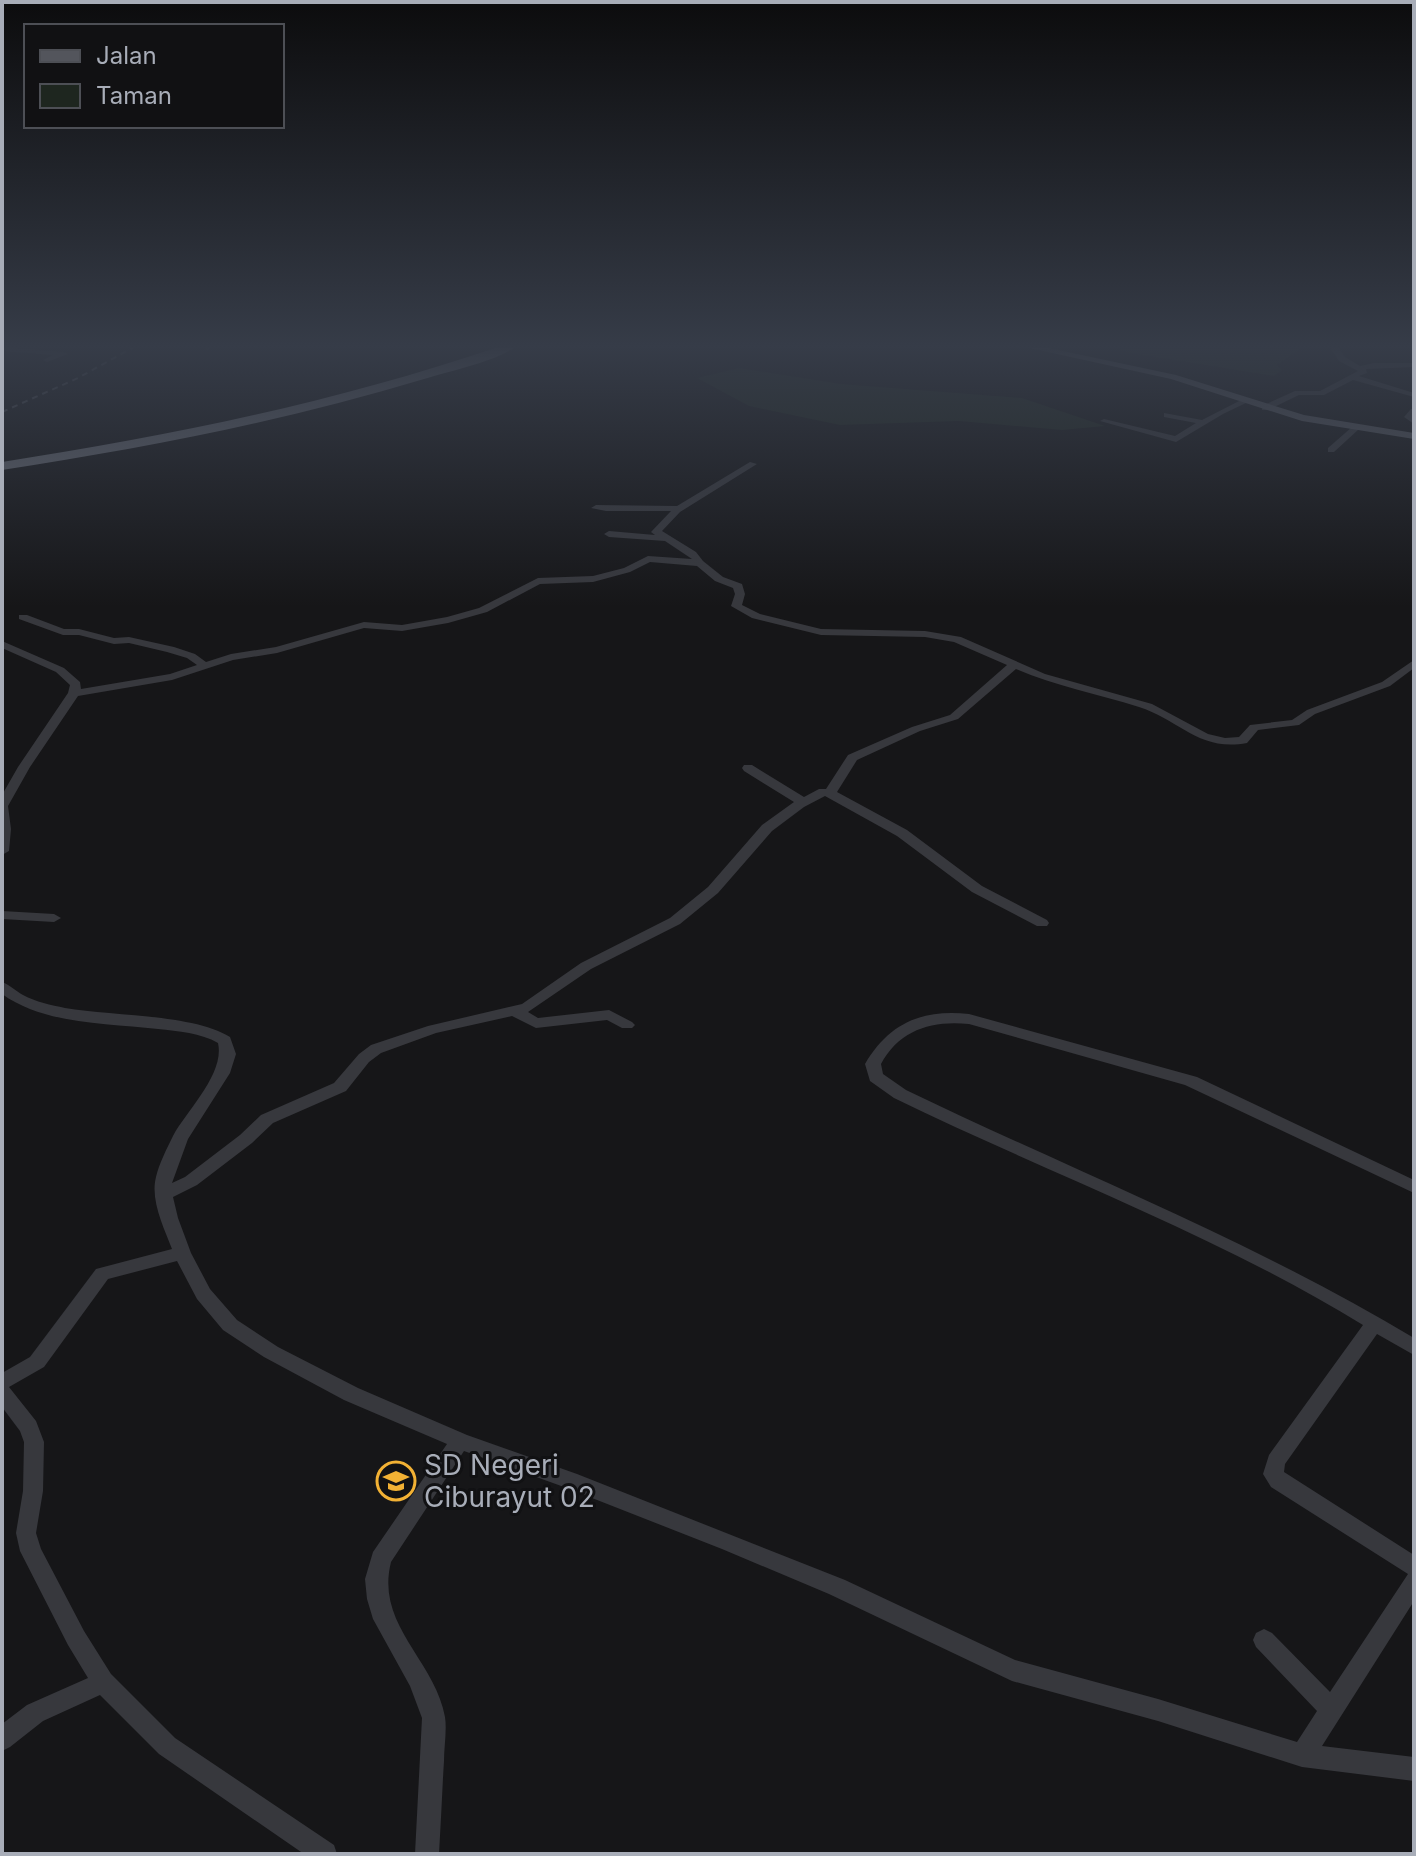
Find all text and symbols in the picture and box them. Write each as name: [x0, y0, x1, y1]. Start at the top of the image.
legend: [24, 24, 284, 128]
text: Jalan: [96, 41, 157, 70]
text: Taman: [96, 81, 172, 110]
place label: SD Negeri Ciburayut 02: [424, 1448, 595, 1514]
school or university icon: SD Negeri Ciburayut 02: [375, 1460, 417, 1502]

